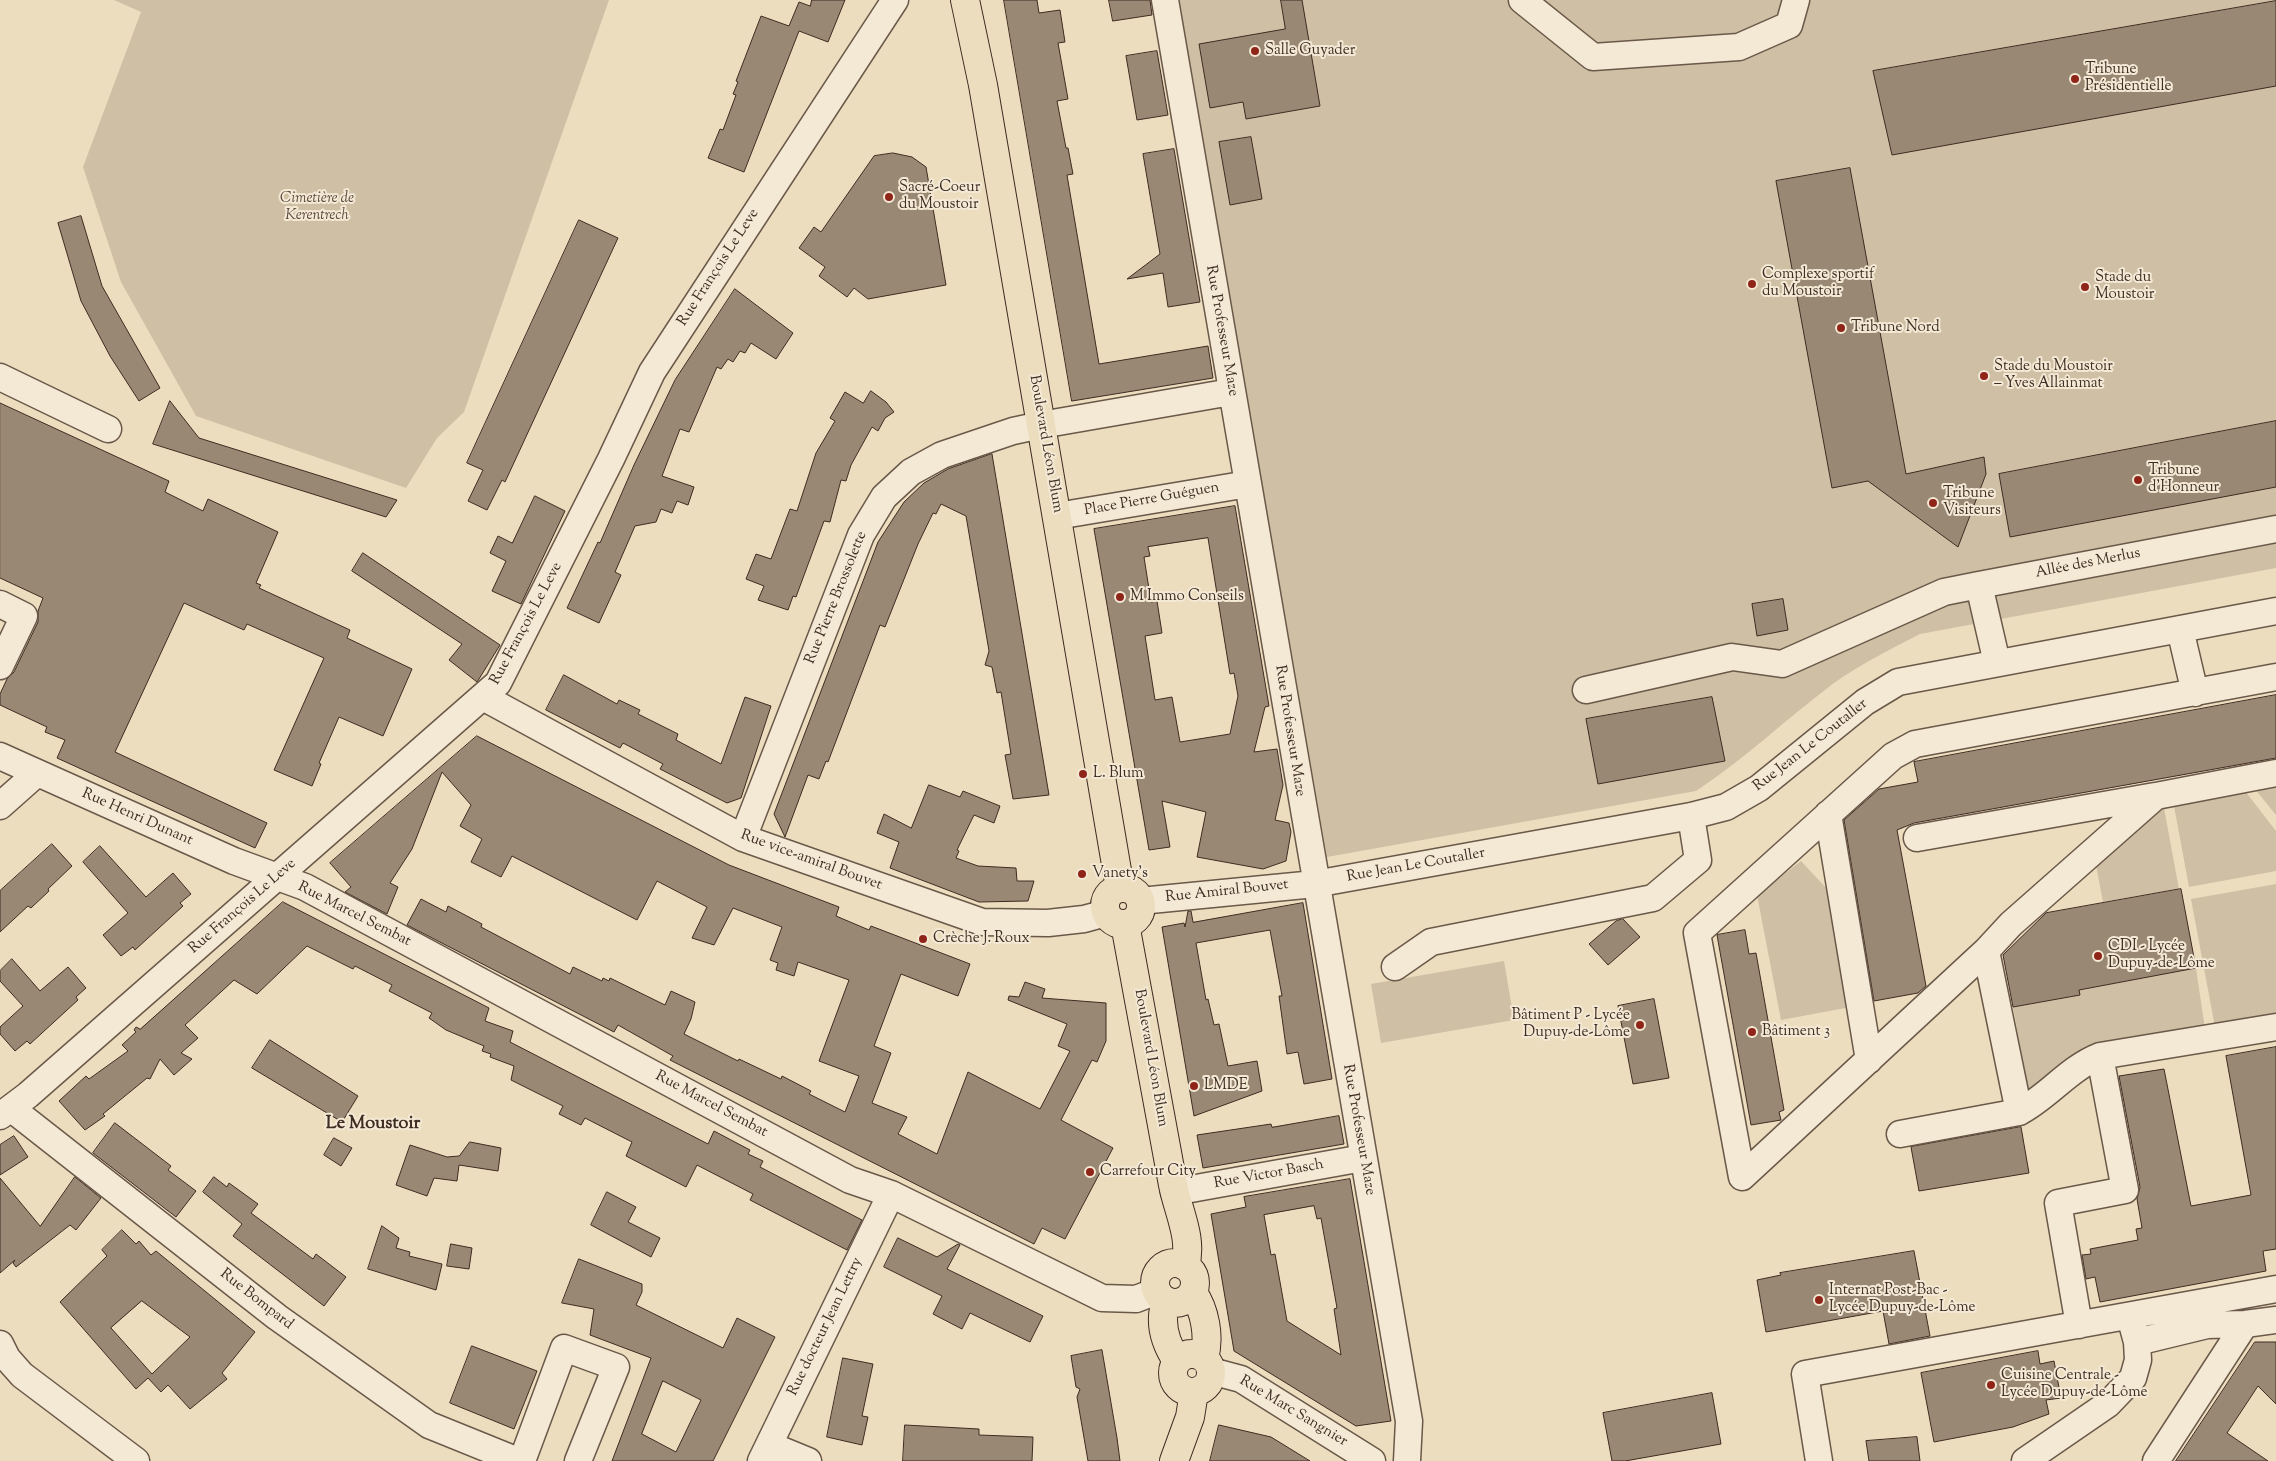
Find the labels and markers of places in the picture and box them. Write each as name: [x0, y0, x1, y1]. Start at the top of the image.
place label: Salle Guyader: [1265, 42, 1355, 60]
marker: Salle Guyader: [1249, 45, 1261, 57]
place label: Tribune Présidentielle: [2085, 61, 2171, 96]
marker: Tribune Présidentielle: [2069, 73, 2081, 85]
place label: Sacré-Coeur du Moustoir: [899, 179, 980, 214]
marker: Sacré-Coeur du Moustoir: [883, 191, 895, 203]
place label: Complexe sportif du Moustoir: [1762, 266, 1874, 301]
place label: Stade du Moustoir: [2095, 269, 2154, 304]
marker: Complexe sportif du Moustoir: [1746, 278, 1758, 290]
marker: Stade du Moustoir: [2079, 281, 2091, 293]
place label: Tribune Nord: [1851, 319, 1940, 337]
marker: Tribune Nord: [1835, 322, 1847, 334]
place label: Stade du Moustoir – Yves Allainmat: [1994, 358, 2113, 393]
marker: Stade du Moustoir – Yves Allainmat: [1978, 370, 1990, 382]
place label: Tribune d'Honneur: [2148, 462, 2219, 497]
marker: Tribune d'Honneur: [2132, 474, 2144, 486]
place label: Tribune Visiteurs: [1943, 485, 2001, 520]
marker: Tribune Visiteurs: [1927, 497, 1939, 509]
place label: M Immo Conseils: [1130, 588, 1244, 606]
marker: M Immo Conseils: [1114, 591, 1126, 603]
place label: L. Blum: [1093, 765, 1143, 783]
marker: L. Blum: [1077, 768, 1089, 780]
place label: Vanety's: [1092, 865, 1148, 883]
marker: Vanety's: [1076, 868, 1088, 880]
place label: Crèche J. Roux: [933, 930, 1030, 948]
marker: Crèche J. Roux: [917, 933, 929, 945]
place label: CDI - Lycée Dupuy-de-Lôme: [2108, 938, 2215, 973]
marker: CDI - Lycée Dupuy-de-Lôme: [2092, 950, 2104, 962]
place label: Bâtiment P - Lycée Dupuy-de-Lôme: [1512, 1007, 1630, 1042]
marker: Bâtiment P - Lycée Dupuy-de-Lôme: [1634, 1019, 1646, 1031]
place label: Bâtiment 3: [1762, 1023, 1830, 1041]
marker: Bâtiment 3: [1746, 1026, 1758, 1038]
place label: LMDE: [1204, 1077, 1248, 1095]
marker: LMDE: [1188, 1080, 1200, 1092]
place label: Carrefour City: [1100, 1163, 1196, 1181]
marker: Carrefour City: [1084, 1166, 1096, 1178]
place label: Internat Post-Bac - Lycée Dupuy-de-Lôme: [1829, 1282, 1975, 1317]
marker: Internat Post-Bac - Lycée Dupuy-de-Lôme: [1813, 1294, 1825, 1306]
place label: Cuisine Centrale - Lycée Dupuy-de-Lôme: [2001, 1367, 2147, 1402]
marker: Cuisine Centrale - Lycée Dupuy-de-Lôme: [1985, 1379, 1997, 1391]

